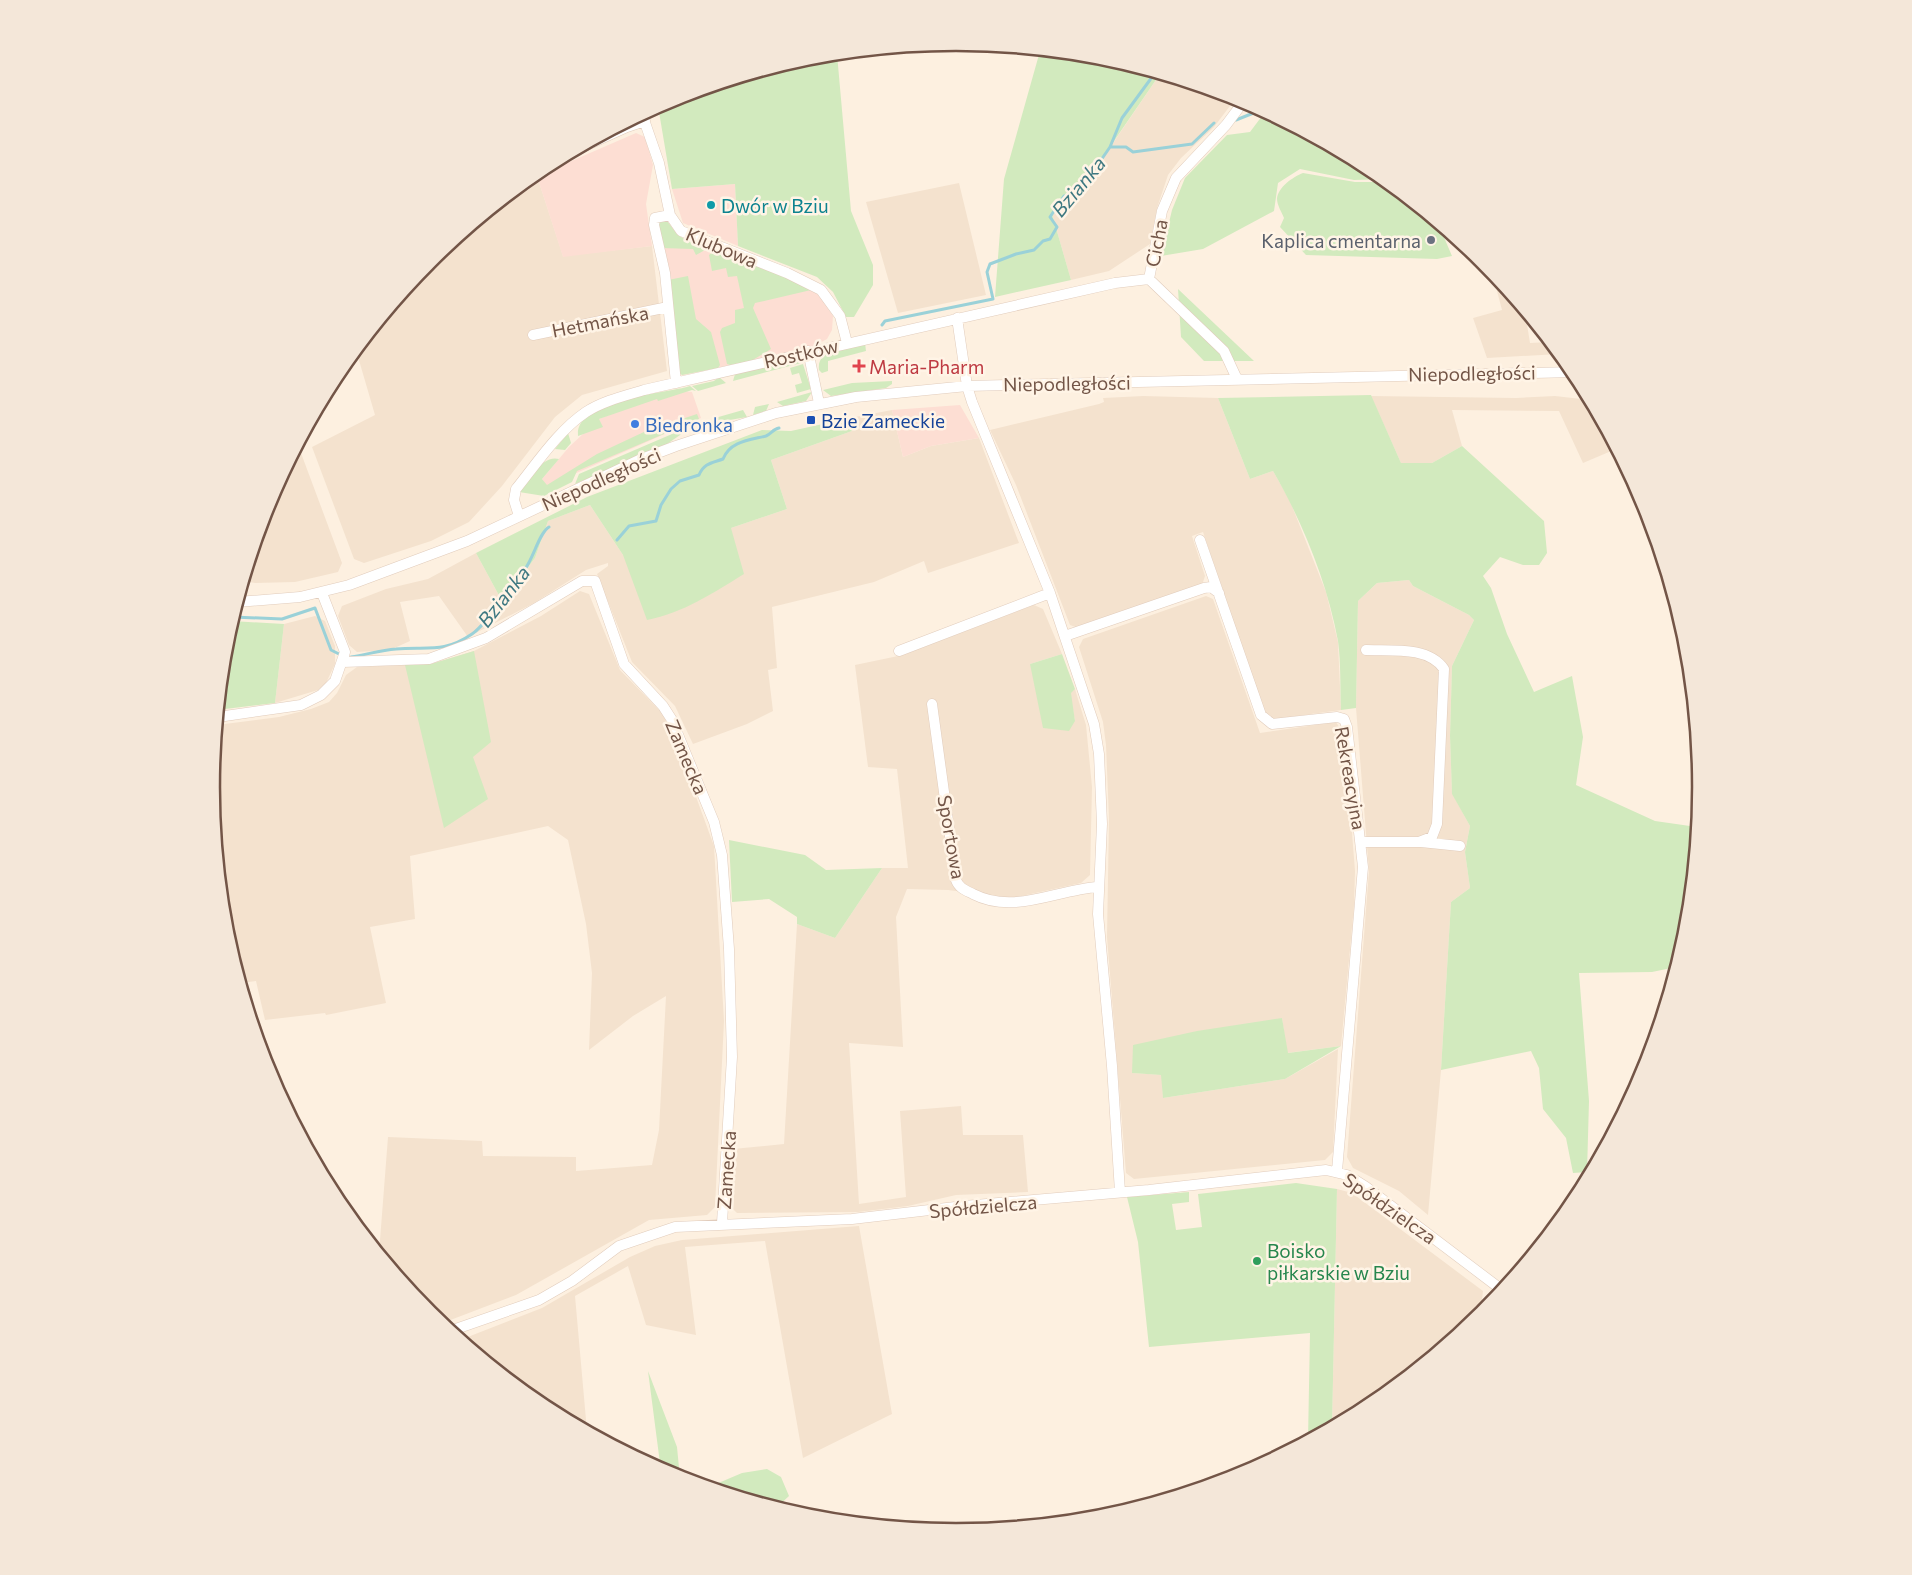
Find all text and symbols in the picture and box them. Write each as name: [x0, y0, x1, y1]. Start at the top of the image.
water label: Bzianka: [1046, 151, 1110, 221]
place label: Dwór w Bziu: [721, 194, 829, 217]
marker: Dwór w Bziu: [705, 199, 717, 211]
street label: Cicha: [1140, 217, 1172, 269]
street label: Klubowa: [683, 222, 761, 272]
place label: Kaplica cmentarna: [1261, 229, 1421, 252]
marker: Kaplica cmentarna: [1425, 234, 1437, 246]
street label: Hetmańska: [550, 300, 650, 342]
street label: Rostków: [762, 333, 840, 373]
place label: Maria-Pharm: [869, 355, 984, 378]
marker: Maria-Pharm: [853, 360, 865, 372]
street label: Niepodległości: [1408, 360, 1536, 386]
street label: Niepodległości: [1003, 370, 1131, 396]
place label: Bzie Zameckie: [821, 409, 945, 432]
place label: Biedronka: [645, 413, 733, 436]
marker: Bzie Zameckie: [805, 414, 817, 426]
marker: Biedronka: [629, 418, 641, 430]
street label: Niepodległości: [538, 443, 664, 515]
water label: Bzianka: [472, 561, 534, 631]
street label: Zamecka: [661, 716, 713, 798]
street label: Rekreacyjna: [1331, 725, 1371, 831]
street label: Sportowa: [933, 793, 971, 881]
street label: Zamecka: [712, 1130, 740, 1210]
street label: Spółdzielcza: [1339, 1167, 1441, 1249]
street label: Spółdzielcza: [928, 1190, 1038, 1222]
place label: Boisko piłkarskie w Bziu: [1267, 1239, 1410, 1284]
marker: Boisko piłkarskie w Bziu: [1251, 1255, 1263, 1267]

